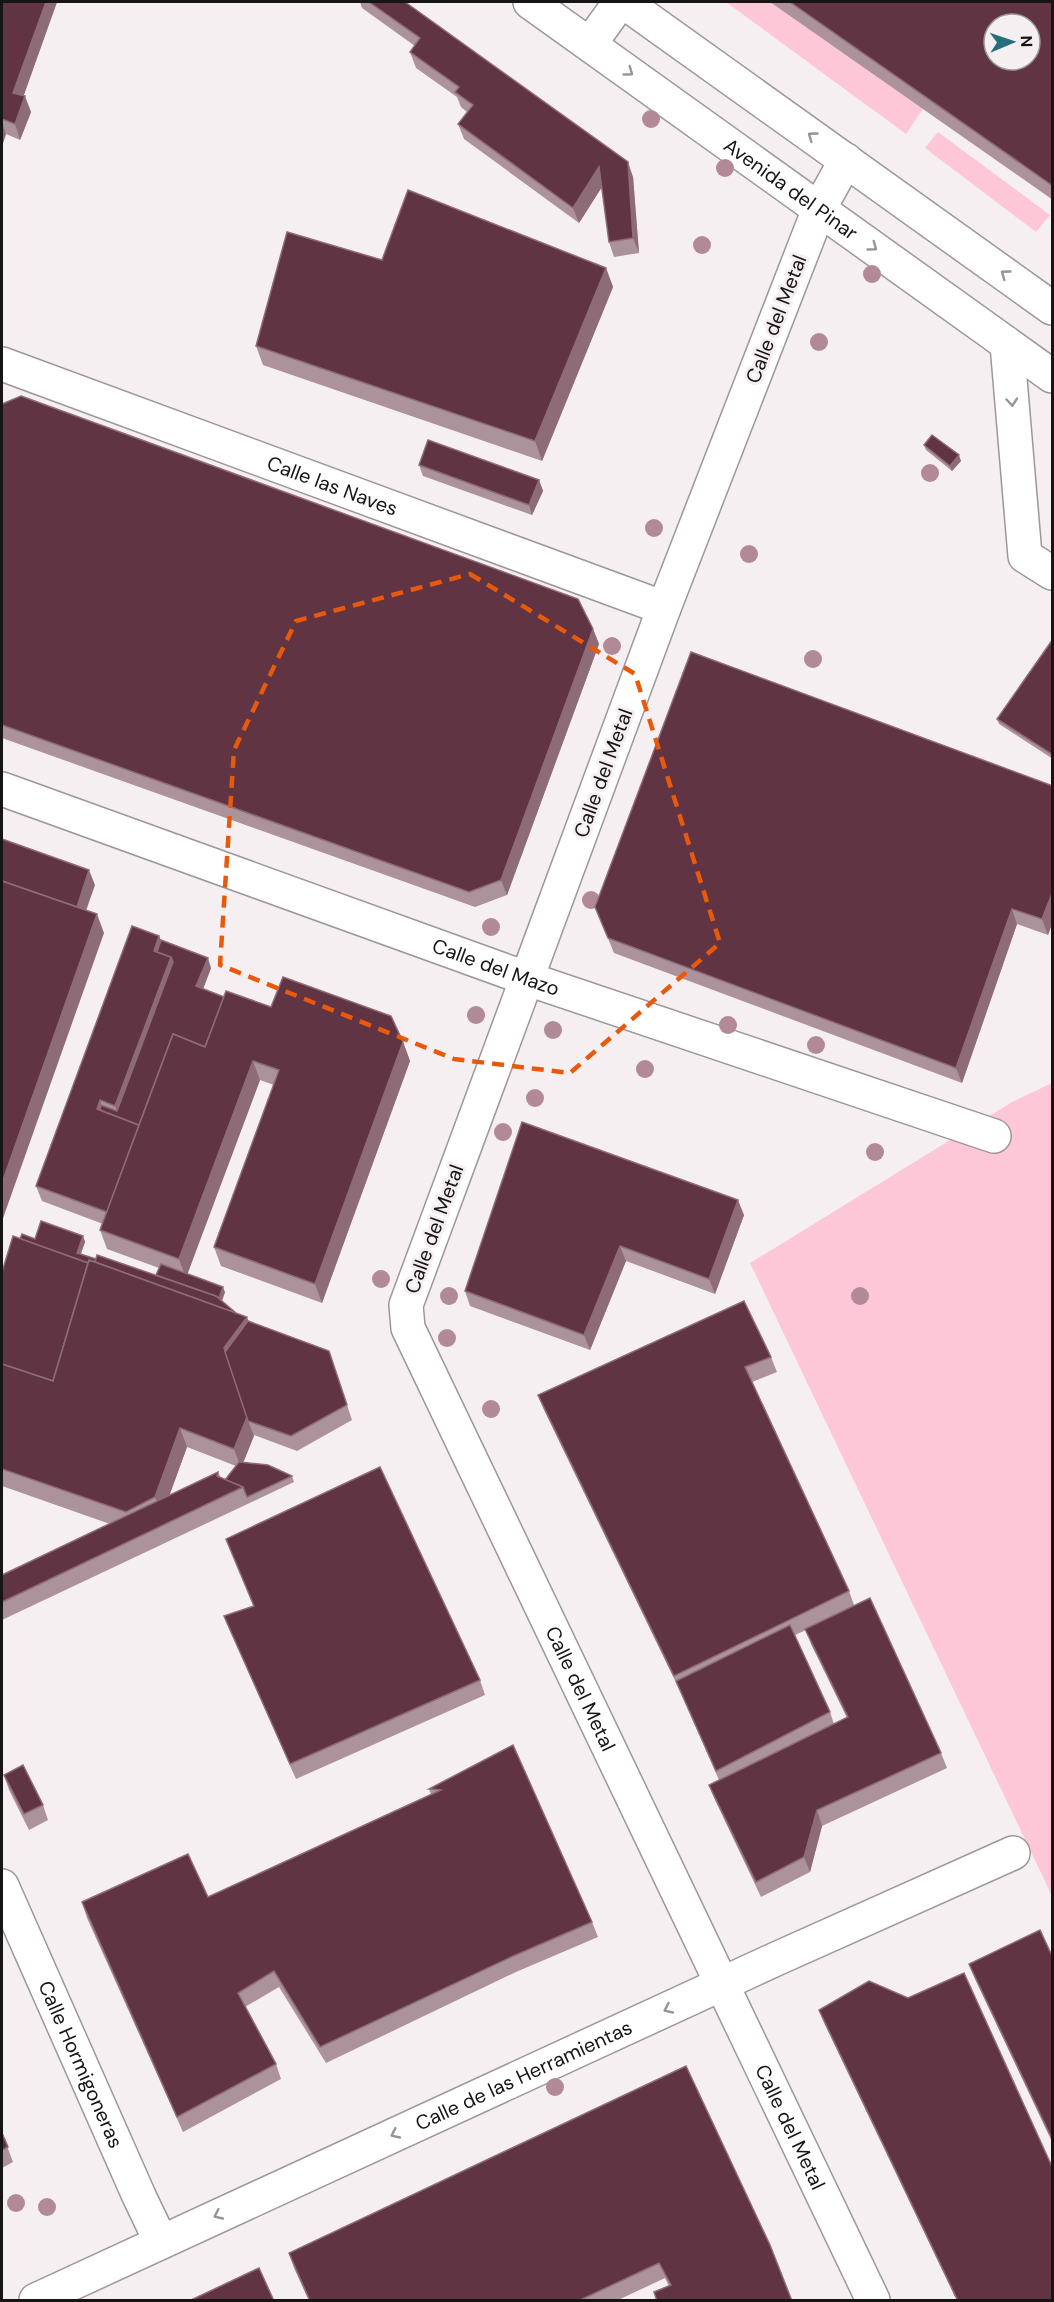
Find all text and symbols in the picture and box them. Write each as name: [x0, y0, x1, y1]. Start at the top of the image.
north arrow: [982, 12, 1042, 72]
text: N: [1016, 35, 1037, 48]
one-way arrow: [623, 65, 634, 76]
street label: Avenida del Pinar: [719, 132, 863, 246]
one-way arrow: [808, 132, 819, 143]
one-way arrow: [866, 240, 877, 251]
street label: Calle del Metal: [740, 251, 812, 387]
one-way arrow: [1000, 270, 1011, 281]
one-way arrow: [1005, 398, 1018, 407]
street label: Calle las Naves: [263, 450, 401, 522]
street label: Calle del Metal: [568, 705, 638, 841]
street label: Calle del Mazo: [429, 932, 563, 1002]
street label: Calle del Metal: [399, 1161, 469, 1297]
street label: Calle del Metal: [539, 1622, 621, 1755]
street label: Calle Hormigoneras: [32, 1977, 129, 2152]
one-way arrow: [663, 2001, 674, 2013]
street label: Calle de las Herramientas: [411, 2014, 636, 2136]
street label: Calle del Metal: [749, 2060, 831, 2194]
one-way arrow: [391, 2126, 402, 2138]
one-way arrow: [213, 2208, 224, 2220]

